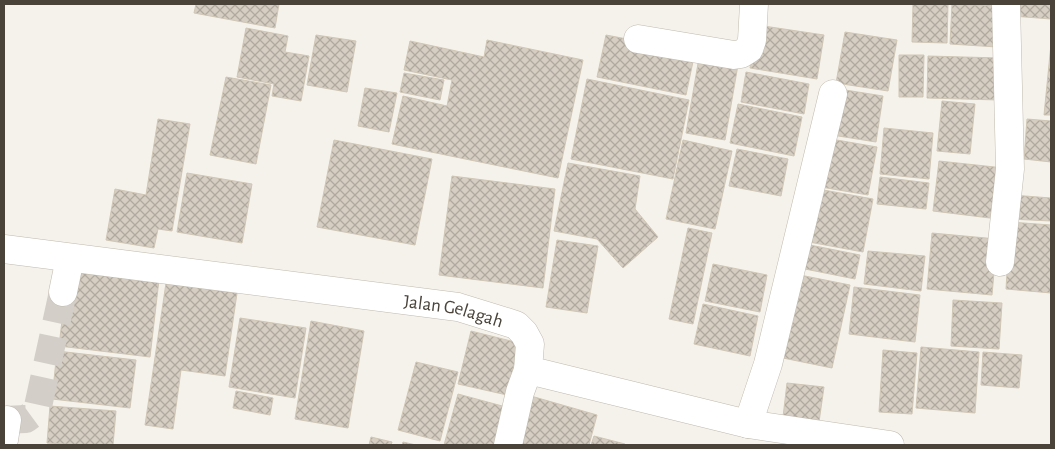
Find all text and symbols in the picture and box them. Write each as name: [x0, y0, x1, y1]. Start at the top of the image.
street label: Jalan Gelagah: [403, 292, 505, 331]

